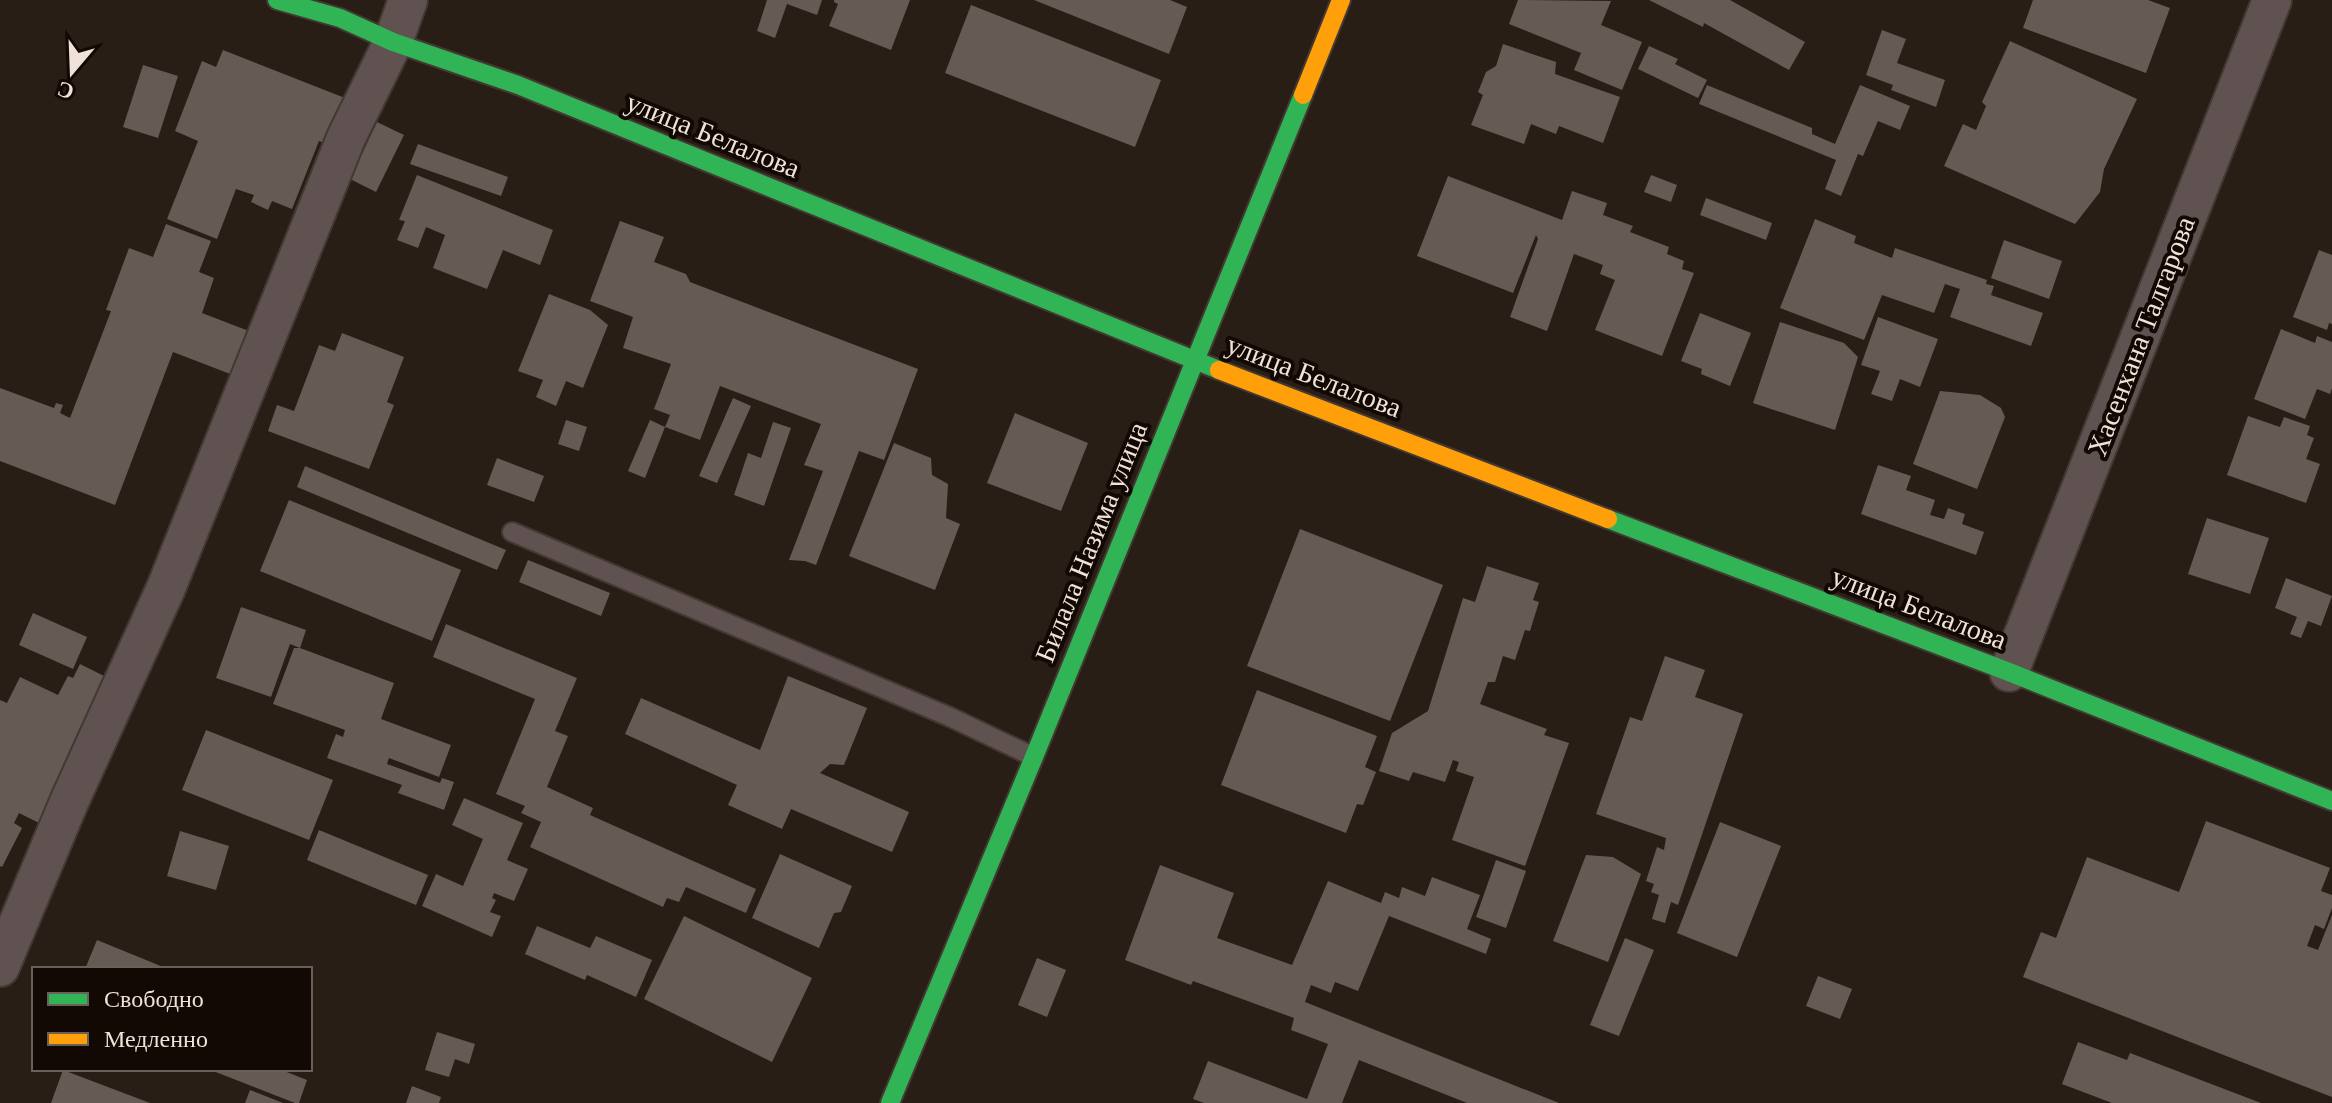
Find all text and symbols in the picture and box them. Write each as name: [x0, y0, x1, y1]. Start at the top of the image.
north arrow: [32, 32, 112, 112]
text: С: [54, 76, 77, 105]
street label: улица Белалова: [622, 86, 805, 184]
street label: Хасенхана Талгарова: [2081, 212, 2201, 460]
street label: улица Белалова: [1222, 328, 1406, 424]
street label: Билала Назима улица: [1029, 417, 1154, 666]
street label: улица Белалова: [1827, 560, 2011, 656]
legend: [32, 967, 312, 1071]
text: Свободно: [104, 986, 204, 1012]
text: Медленно: [104, 1026, 208, 1052]

